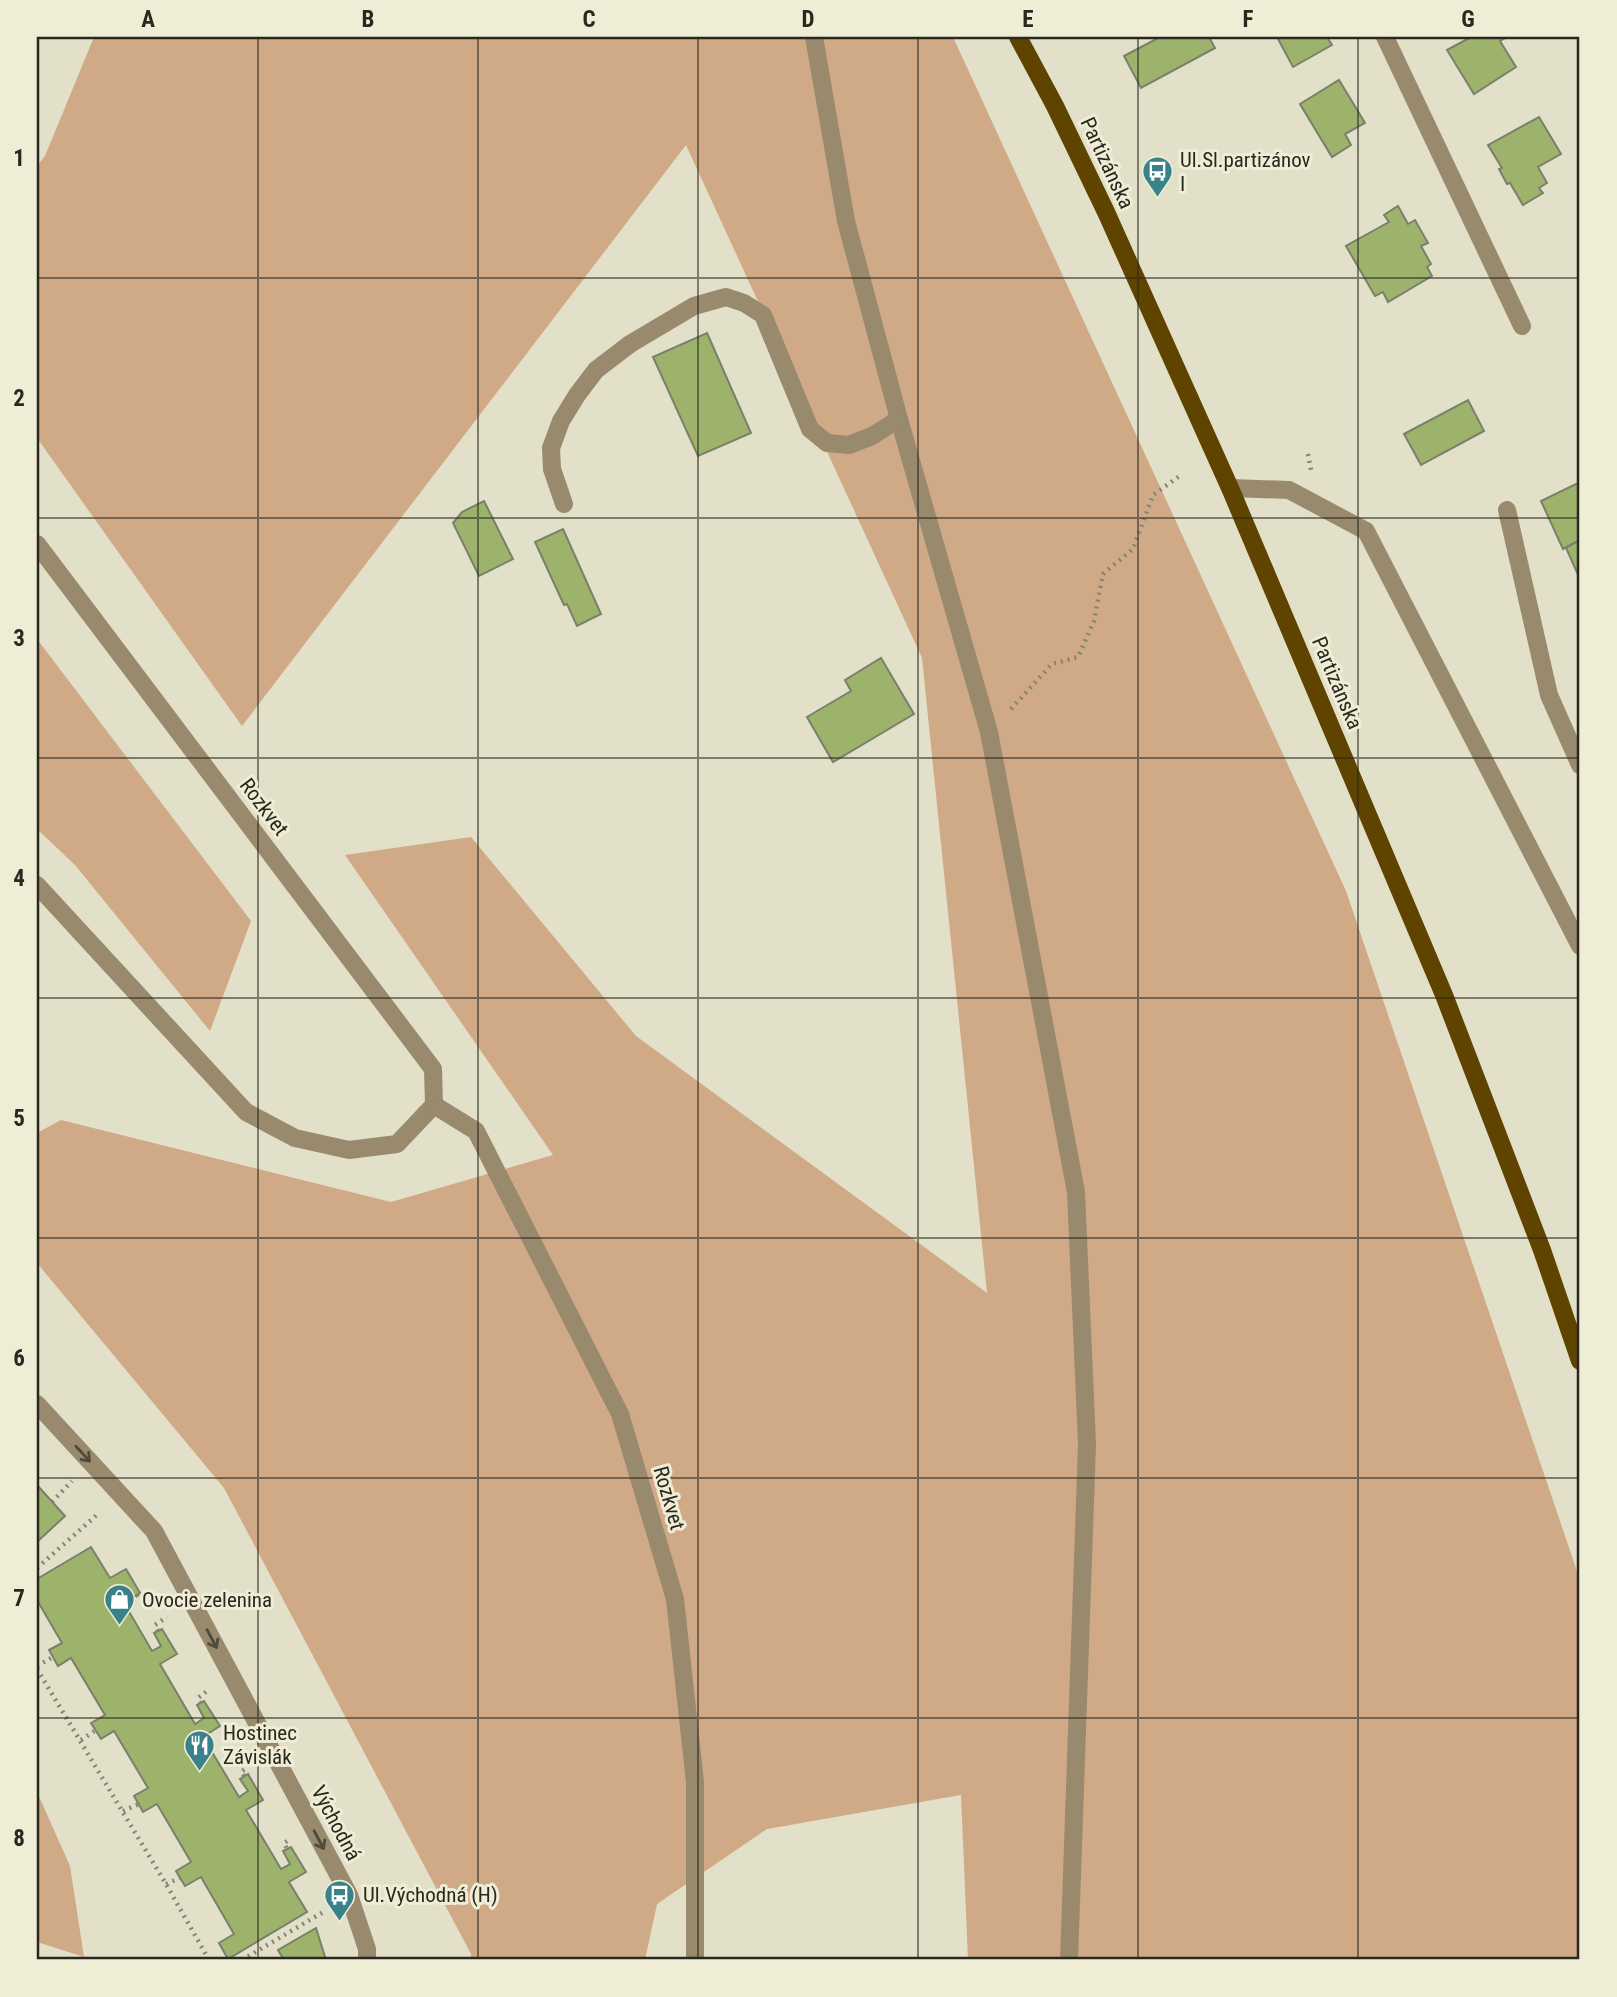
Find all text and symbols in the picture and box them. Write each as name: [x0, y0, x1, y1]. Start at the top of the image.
text: A: [141, 6, 155, 33]
text: B: [362, 6, 374, 33]
text: C: [582, 6, 596, 33]
text: D: [802, 6, 815, 33]
text: E: [1022, 6, 1034, 33]
text: F: [1243, 6, 1254, 33]
text: G: [1461, 6, 1475, 33]
street label: Partizánska: [1075, 113, 1139, 213]
text: 1: [13, 145, 25, 172]
place label: Ul.Sl.partizánov I: [1180, 148, 1311, 196]
bus stop icon: Ul.Sl.partizánov I: [1140, 155, 1174, 199]
text: 2: [13, 385, 25, 412]
text: 3: [13, 625, 25, 652]
street label: Partizánska: [1307, 633, 1367, 733]
street label: Rozkvet: [235, 774, 293, 840]
text: 4: [13, 865, 25, 892]
text: 5: [13, 1105, 25, 1132]
text: 6: [13, 1345, 25, 1372]
one-way arrow: [75, 1445, 91, 1463]
street label: Rozkvet: [648, 1463, 690, 1533]
shop icon: Ovocie zelenina: [102, 1583, 136, 1627]
text: 7: [13, 1585, 25, 1612]
place label: Ovocie zelenina: [142, 1588, 272, 1612]
one-way arrow: [206, 1628, 219, 1649]
place label: Hostinec Závislák: [223, 1721, 297, 1769]
restaurant icon: Hostinec Závislák: [183, 1728, 217, 1772]
street label: Východná: [306, 1781, 366, 1865]
text: 8: [13, 1825, 25, 1852]
one-way arrow: [313, 1829, 327, 1849]
bus stop icon: Ul.Východná (H): [323, 1878, 357, 1922]
place label: Ul.Východná (H): [363, 1883, 498, 1907]

